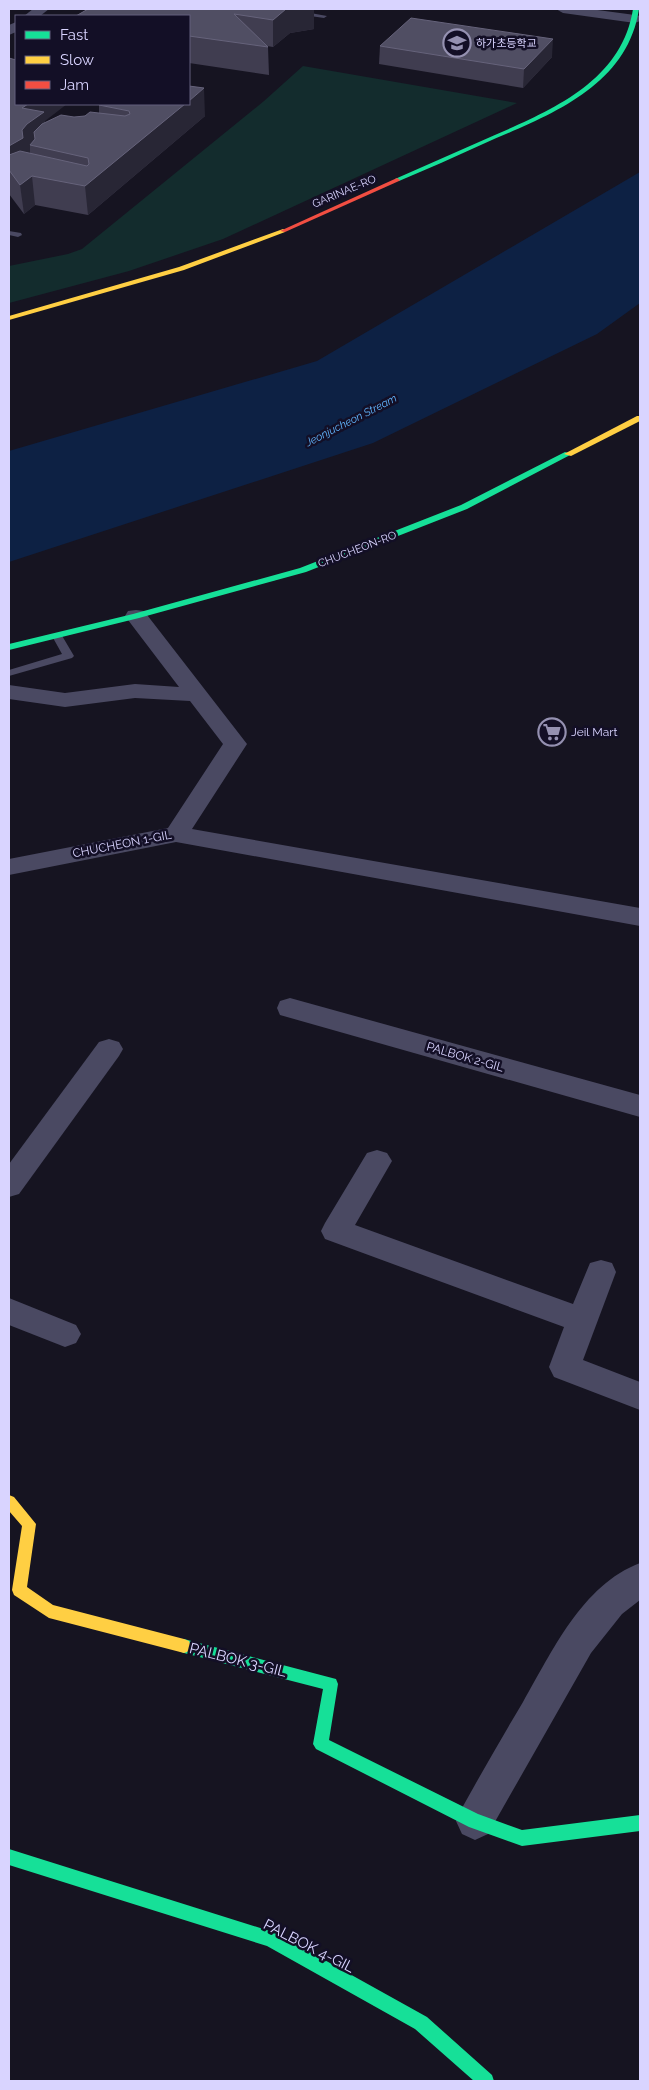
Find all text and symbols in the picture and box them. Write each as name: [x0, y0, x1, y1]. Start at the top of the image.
legend: [15, 15, 190, 105]
text: Fast: [60, 26, 88, 44]
school or university icon: 하가초등학교: [442, 28, 472, 58]
place label: 하가초등학교: [476, 37, 537, 50]
text: Slow: [60, 51, 94, 69]
text: Jam: [60, 76, 89, 94]
street label: GARINAE-RO: [310, 172, 378, 211]
water label: Jeonjucheon Stream: [303, 392, 399, 450]
street label: CHUCHEON-RO: [316, 529, 398, 570]
supermarket icon: Jeil Mart: [537, 717, 567, 747]
place label: Jeil Mart: [571, 725, 618, 739]
street label: CHUCHEON 1-GIL: [71, 828, 173, 860]
street label: PALBOK 2-GIL: [425, 1039, 505, 1075]
street label: PALBOK 3-GIL: [188, 1639, 289, 1681]
street label: PALBOK 4-GIL: [260, 1915, 358, 1977]

